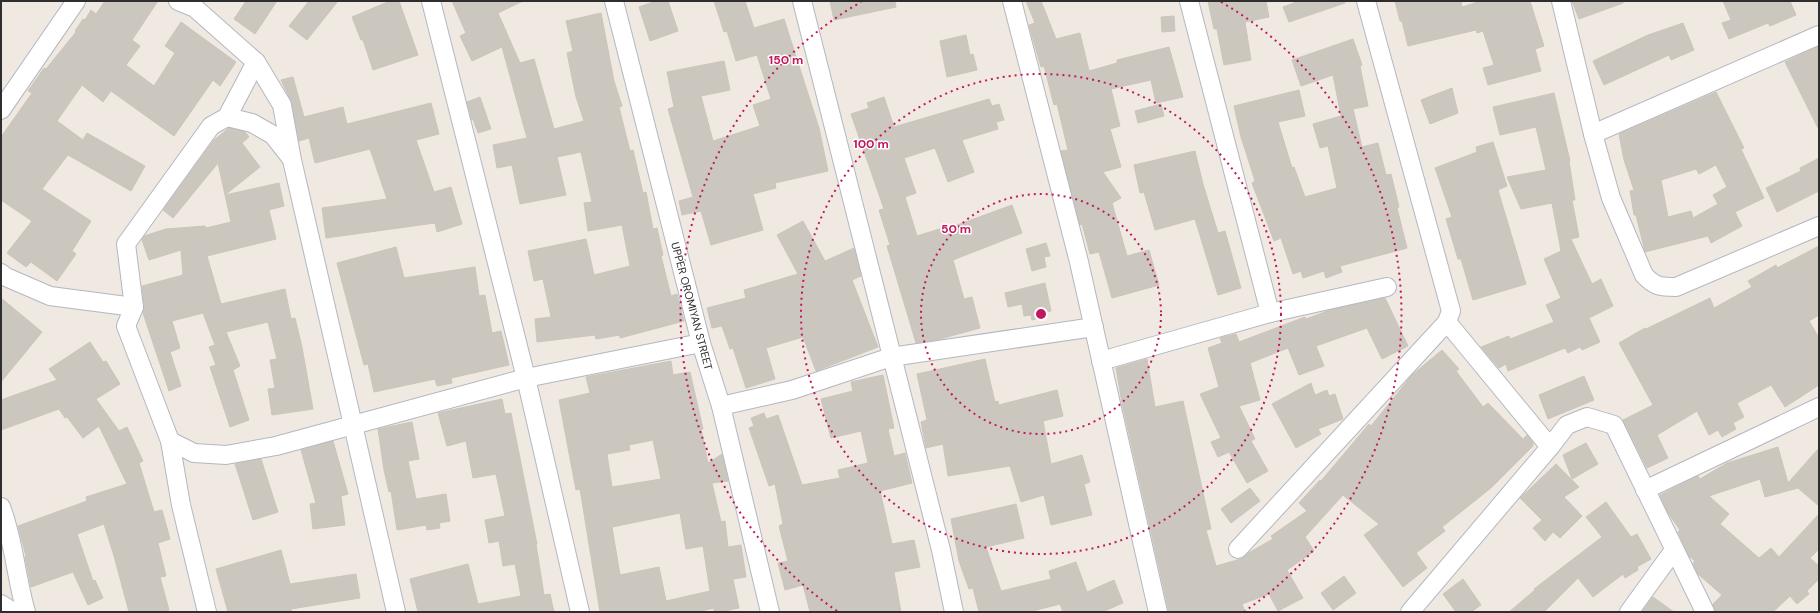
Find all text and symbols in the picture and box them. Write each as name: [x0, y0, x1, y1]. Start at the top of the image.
text: 150 m: [769, 52, 803, 68]
text: 100 m: [853, 136, 889, 152]
text: 50 m: [941, 221, 971, 237]
street label: UPPER OROMIYAN STREET: [668, 240, 716, 372]
centre of rings: [1034, 307, 1048, 321]

